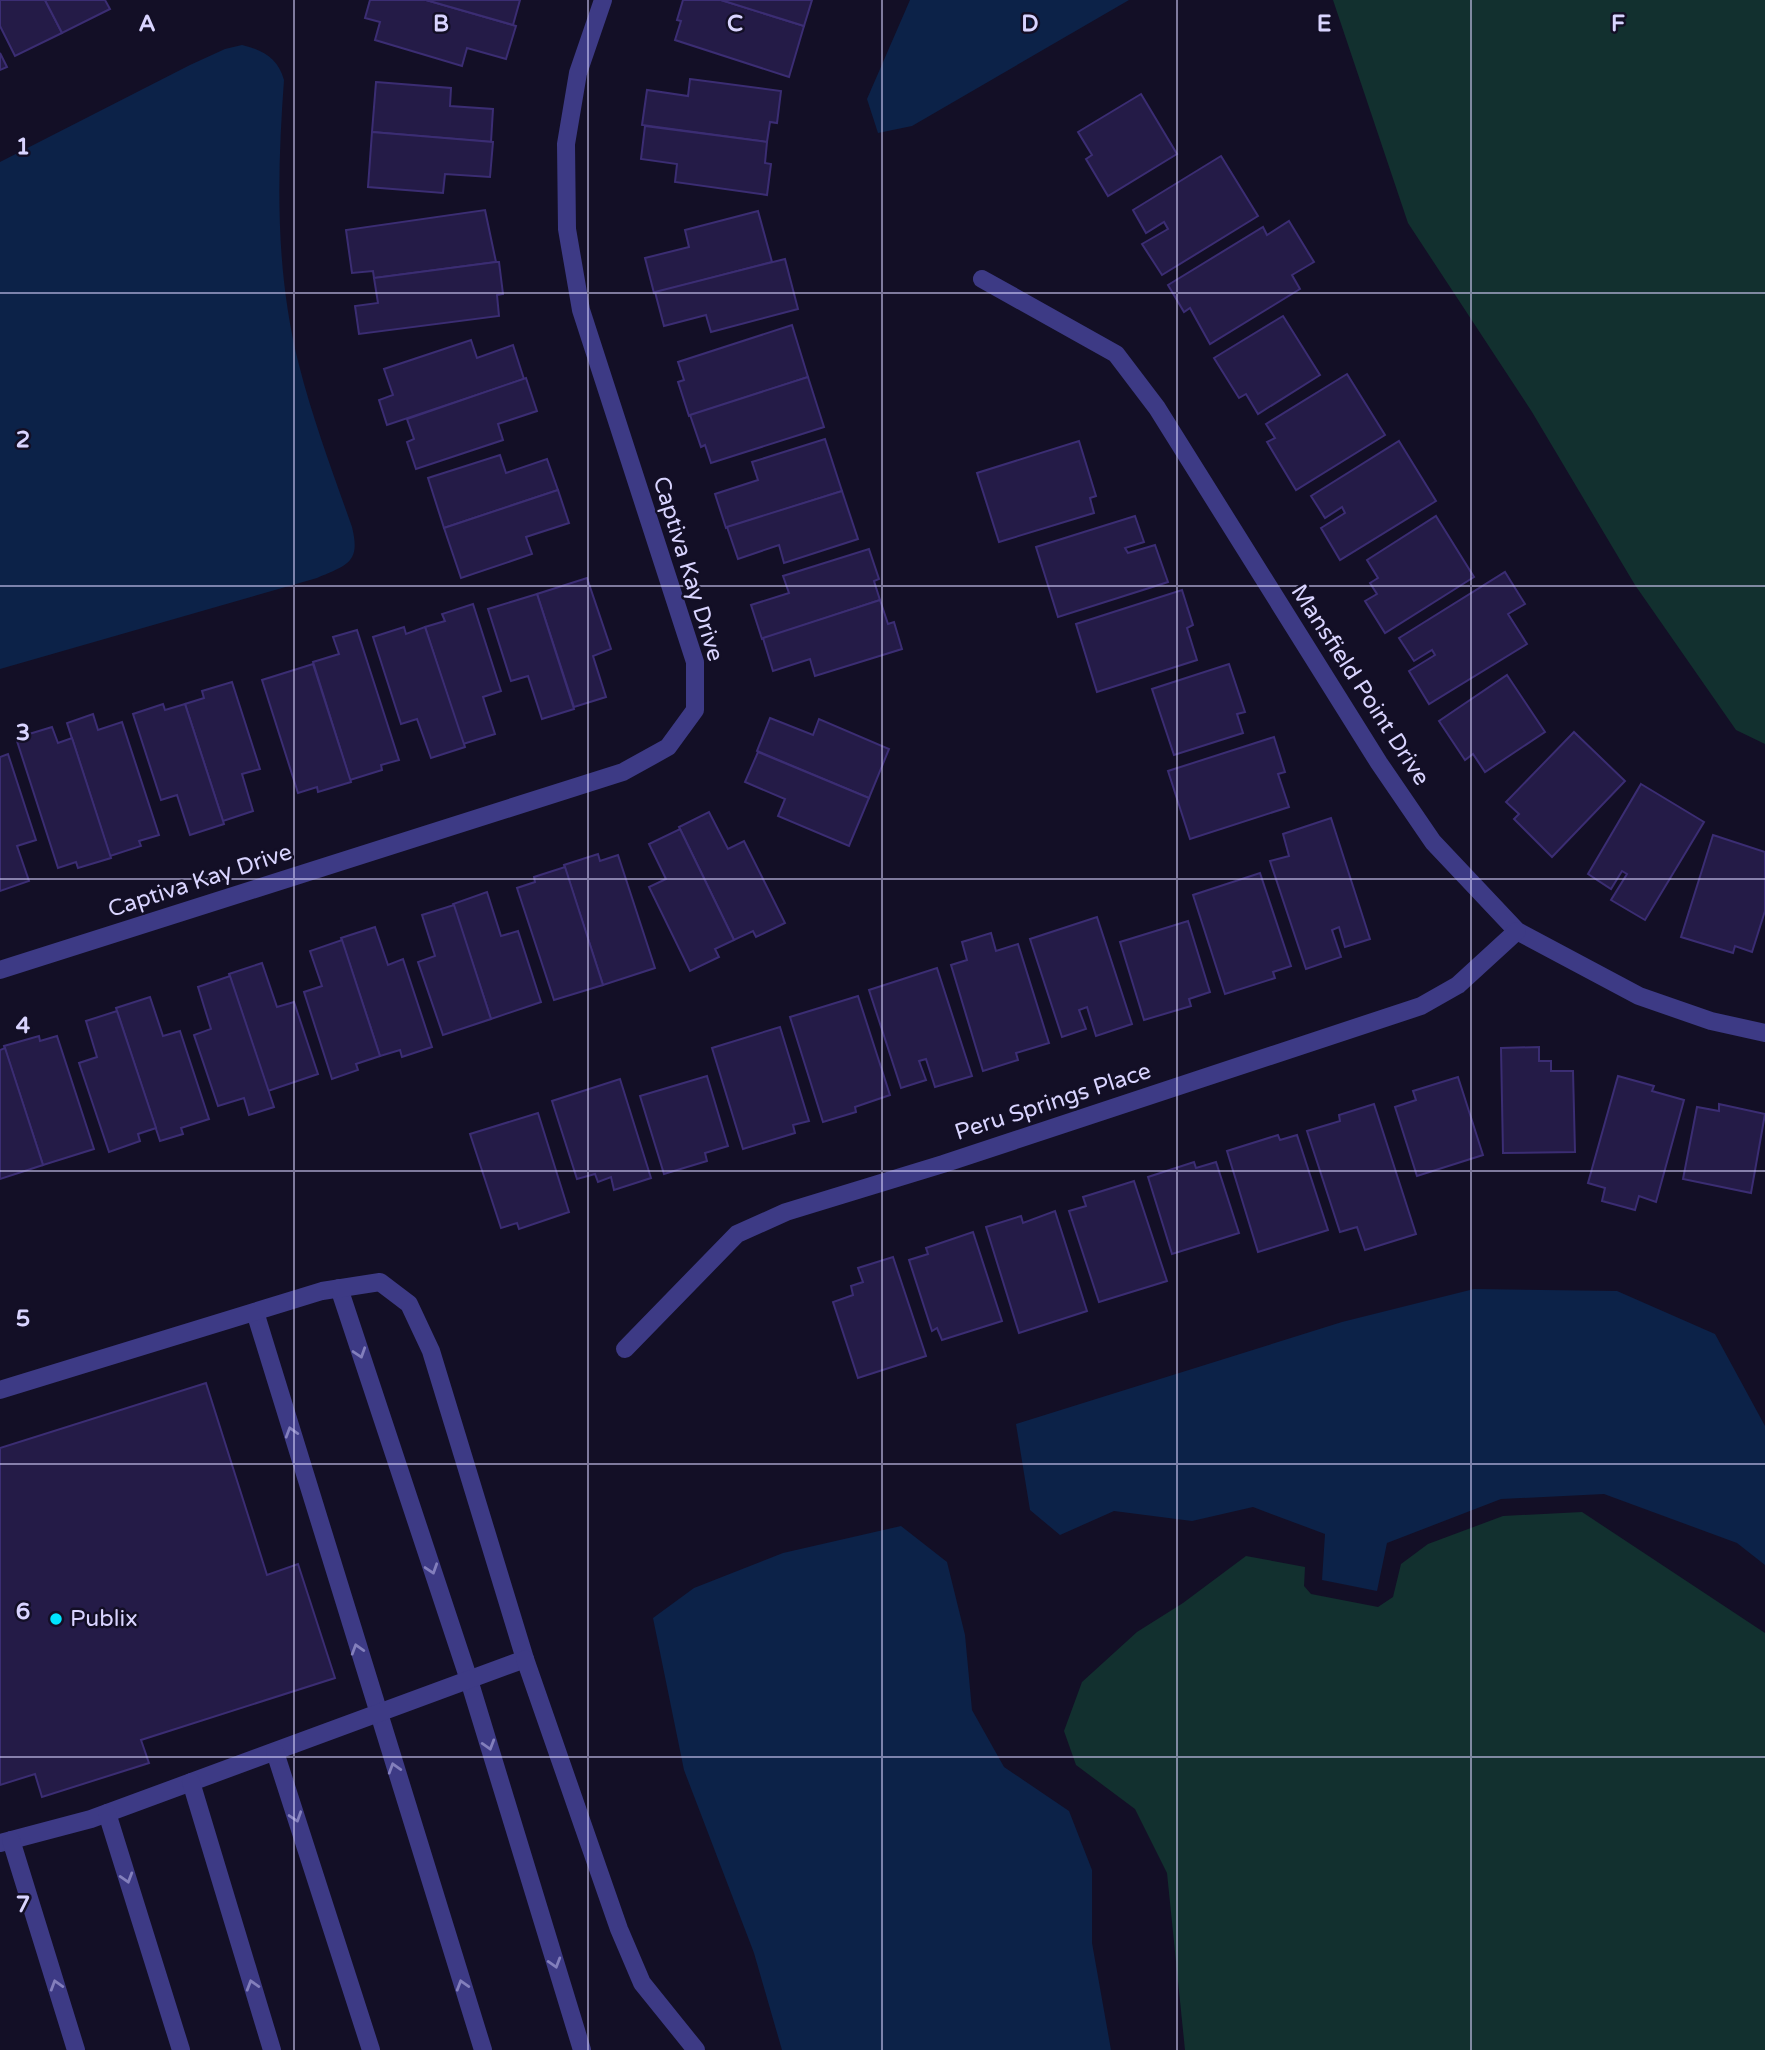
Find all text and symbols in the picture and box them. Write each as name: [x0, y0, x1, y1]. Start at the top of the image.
text: A: [138, 10, 156, 38]
text: B: [433, 10, 449, 38]
text: C: [727, 10, 743, 38]
text: D: [1021, 10, 1039, 38]
text: E: [1317, 10, 1331, 38]
text: F: [1611, 10, 1625, 38]
text: 1: [16, 133, 30, 161]
text: 2: [16, 426, 30, 454]
street label: Captiva Kay Drive: [647, 473, 729, 665]
street label: Mansfield Point Drive: [1285, 579, 1435, 791]
text: 3: [16, 719, 30, 747]
street label: Captiva Kay Drive: [104, 838, 296, 924]
text: 4: [16, 1012, 31, 1040]
street label: Peru Springs Place: [951, 1057, 1155, 1147]
text: 5: [16, 1305, 30, 1333]
one-way arrow: [352, 1347, 367, 1359]
one-way arrow: [285, 1426, 300, 1438]
one-way arrow: [424, 1563, 438, 1575]
text: 6: [16, 1598, 30, 1626]
place label: Publix: [70, 1605, 138, 1633]
marker: Publix: [48, 1611, 64, 1627]
one-way arrow: [351, 1644, 366, 1656]
one-way arrow: [480, 1739, 495, 1751]
one-way arrow: [387, 1762, 402, 1774]
one-way arrow: [287, 1811, 302, 1823]
one-way arrow: [119, 1872, 134, 1884]
text: 7: [16, 1891, 30, 1919]
one-way arrow: [547, 1957, 562, 1969]
one-way arrow: [49, 1979, 64, 1991]
one-way arrow: [246, 1979, 261, 1991]
one-way arrow: [456, 1979, 470, 1992]

